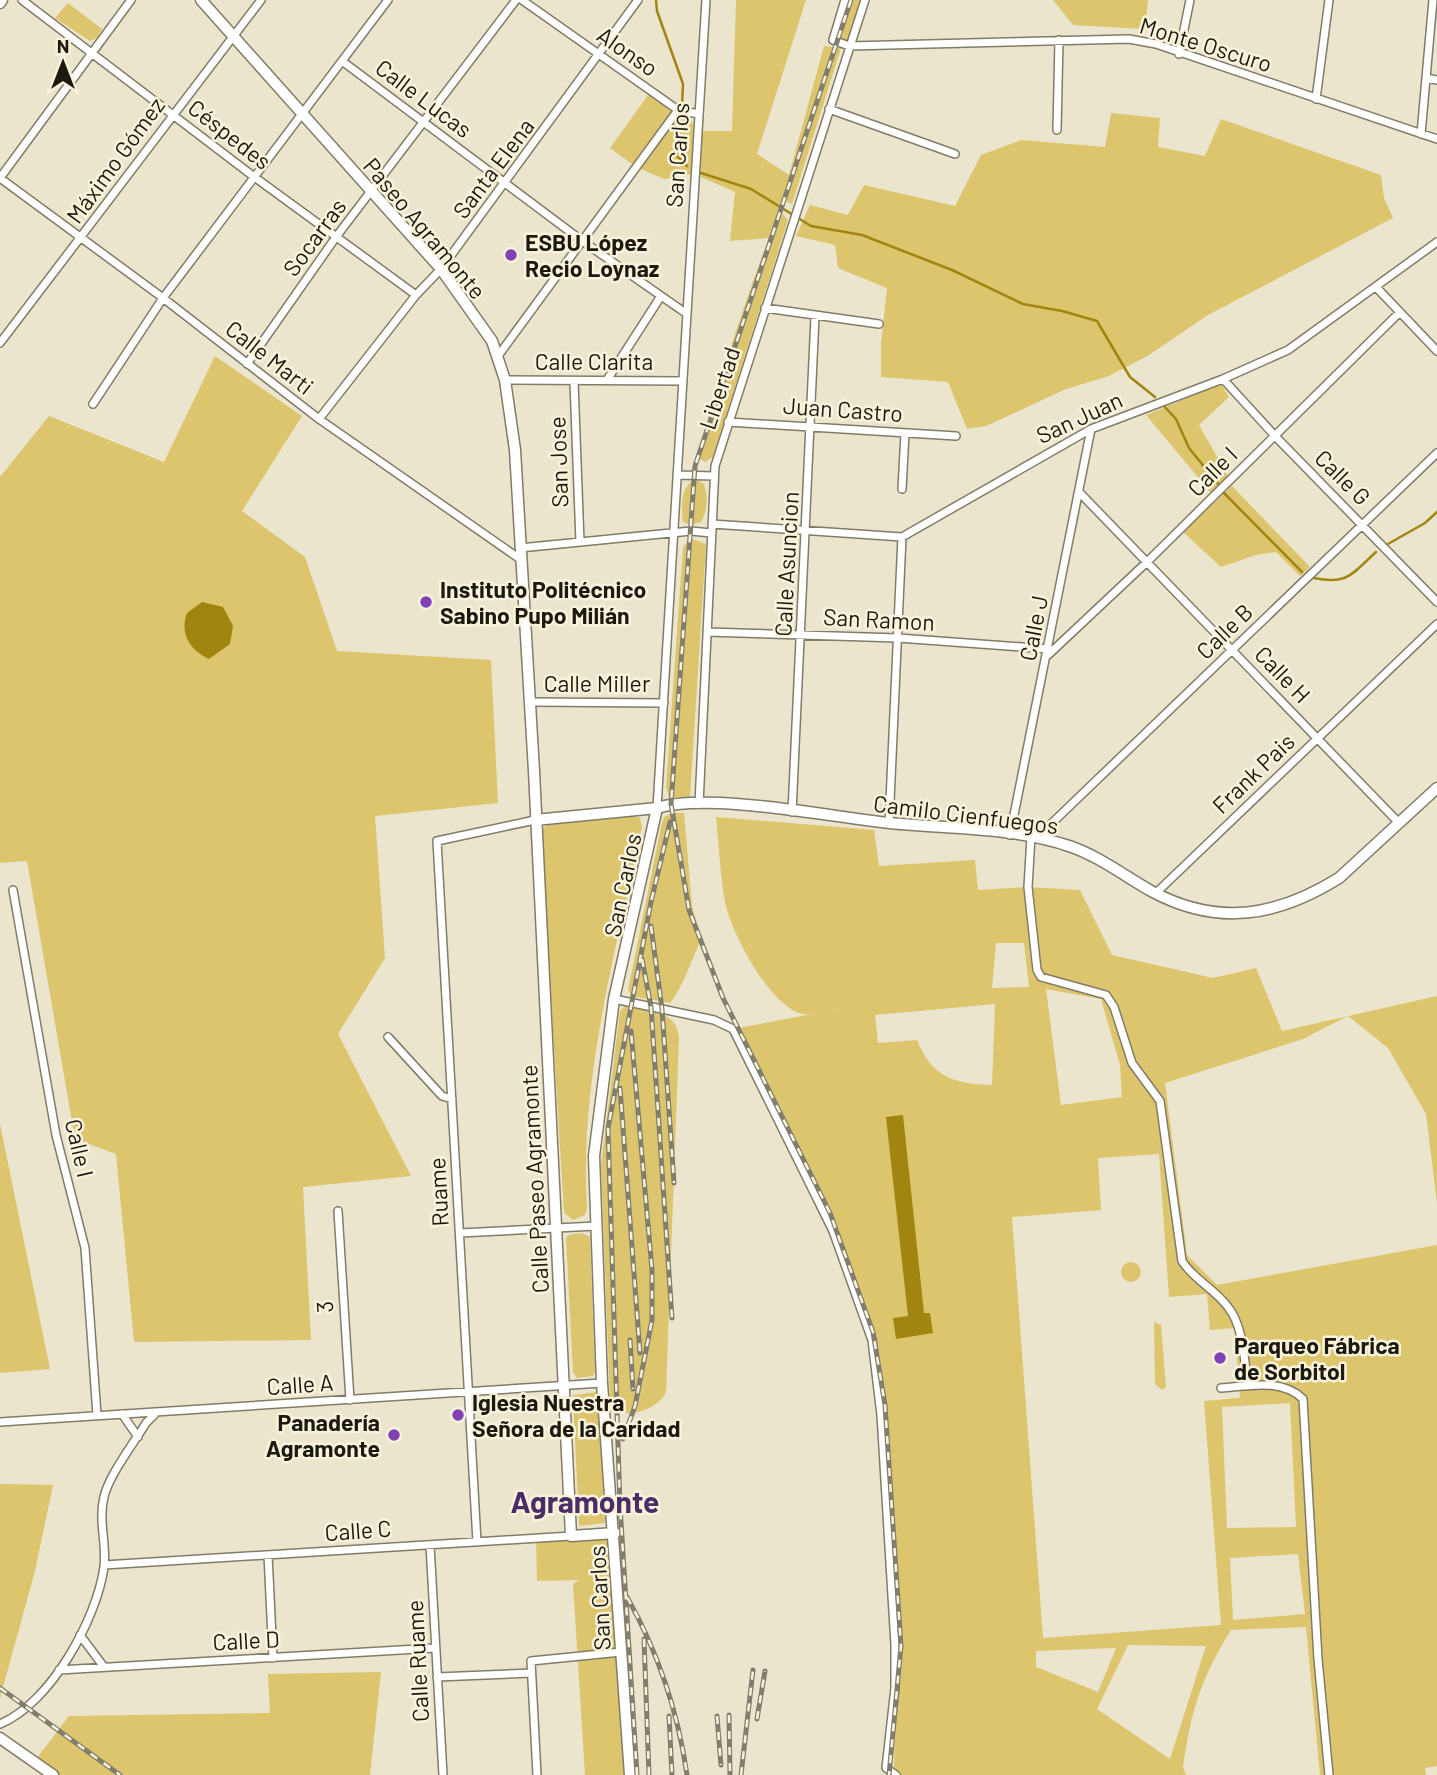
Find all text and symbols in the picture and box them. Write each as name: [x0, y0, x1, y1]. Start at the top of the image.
street label: Monte Oscuro: [1137, 11, 1275, 77]
street label: Alonso: [592, 20, 664, 82]
north arrow: [28, 28, 98, 98]
text: N: [57, 34, 69, 57]
street label: Calle Lucas: [370, 53, 478, 143]
street label: Máximo Gómez: [60, 92, 170, 228]
street label: Céspedes: [183, 93, 277, 175]
street label: San Carlos: [659, 102, 695, 208]
street label: Santa Elena: [446, 112, 540, 224]
street label: Paseo Agramonte: [358, 152, 492, 304]
street label: Socarras: [276, 193, 352, 281]
place label: ESBU López Recio Loynaz: [525, 228, 659, 282]
marker: ESBU López Recio Loynaz: [503, 247, 519, 263]
street label: Calle Marti: [220, 314, 320, 400]
street label: Libertad: [693, 343, 745, 433]
street label: Calle Clarita: [535, 347, 653, 375]
street label: San Juan: [1031, 385, 1127, 449]
street label: Juan Castro: [782, 391, 904, 427]
street label: San Jose: [542, 416, 574, 508]
street label: Calle I: [1181, 440, 1243, 502]
street label: Calle G: [1309, 443, 1377, 511]
street label: Calle Asuncion: [768, 491, 804, 637]
place label: Instituto Politécnico Sabino Pupo Milián: [440, 575, 646, 629]
street label: Calle J: [1013, 593, 1053, 663]
marker: Instituto Politécnico Sabino Pupo Milián: [418, 594, 434, 610]
street label: Calle B: [1190, 598, 1258, 664]
street label: San Ramon: [822, 602, 936, 636]
street label: Calle H: [1249, 640, 1317, 708]
street label: Calle Miller: [544, 669, 651, 697]
street label: Frank Pais: [1206, 727, 1300, 819]
street label: Camilo Cienfuegos: [872, 789, 1060, 839]
street label: San Carlos: [597, 831, 647, 939]
street label: Calle Paseo Agramonte: [514, 1064, 554, 1294]
street label: Calle I: [60, 1116, 100, 1180]
street label: Ruame: [422, 1157, 454, 1227]
street label: 3: [310, 1300, 338, 1314]
place label: Parqueo Fábrica de Sorbitol: [1234, 1331, 1400, 1385]
marker: Parqueo Fábrica de Sorbitol: [1212, 1350, 1228, 1366]
street label: Calle A: [266, 1368, 334, 1400]
place label: Iglesia Nuestra Señora de la Caridad: [472, 1388, 681, 1442]
marker: Iglesia Nuestra Señora de la Caridad: [450, 1407, 466, 1423]
place label: Panadería Agramonte: [266, 1408, 380, 1462]
marker: Panadería Agramonte: [386, 1427, 402, 1443]
district label: Agramonte: [511, 1483, 659, 1519]
street label: Calle C: [324, 1514, 392, 1546]
street label: San Carlos: [582, 1545, 616, 1651]
street label: Calle Ruame: [400, 1599, 434, 1723]
street label: Calle D: [212, 1624, 280, 1656]

